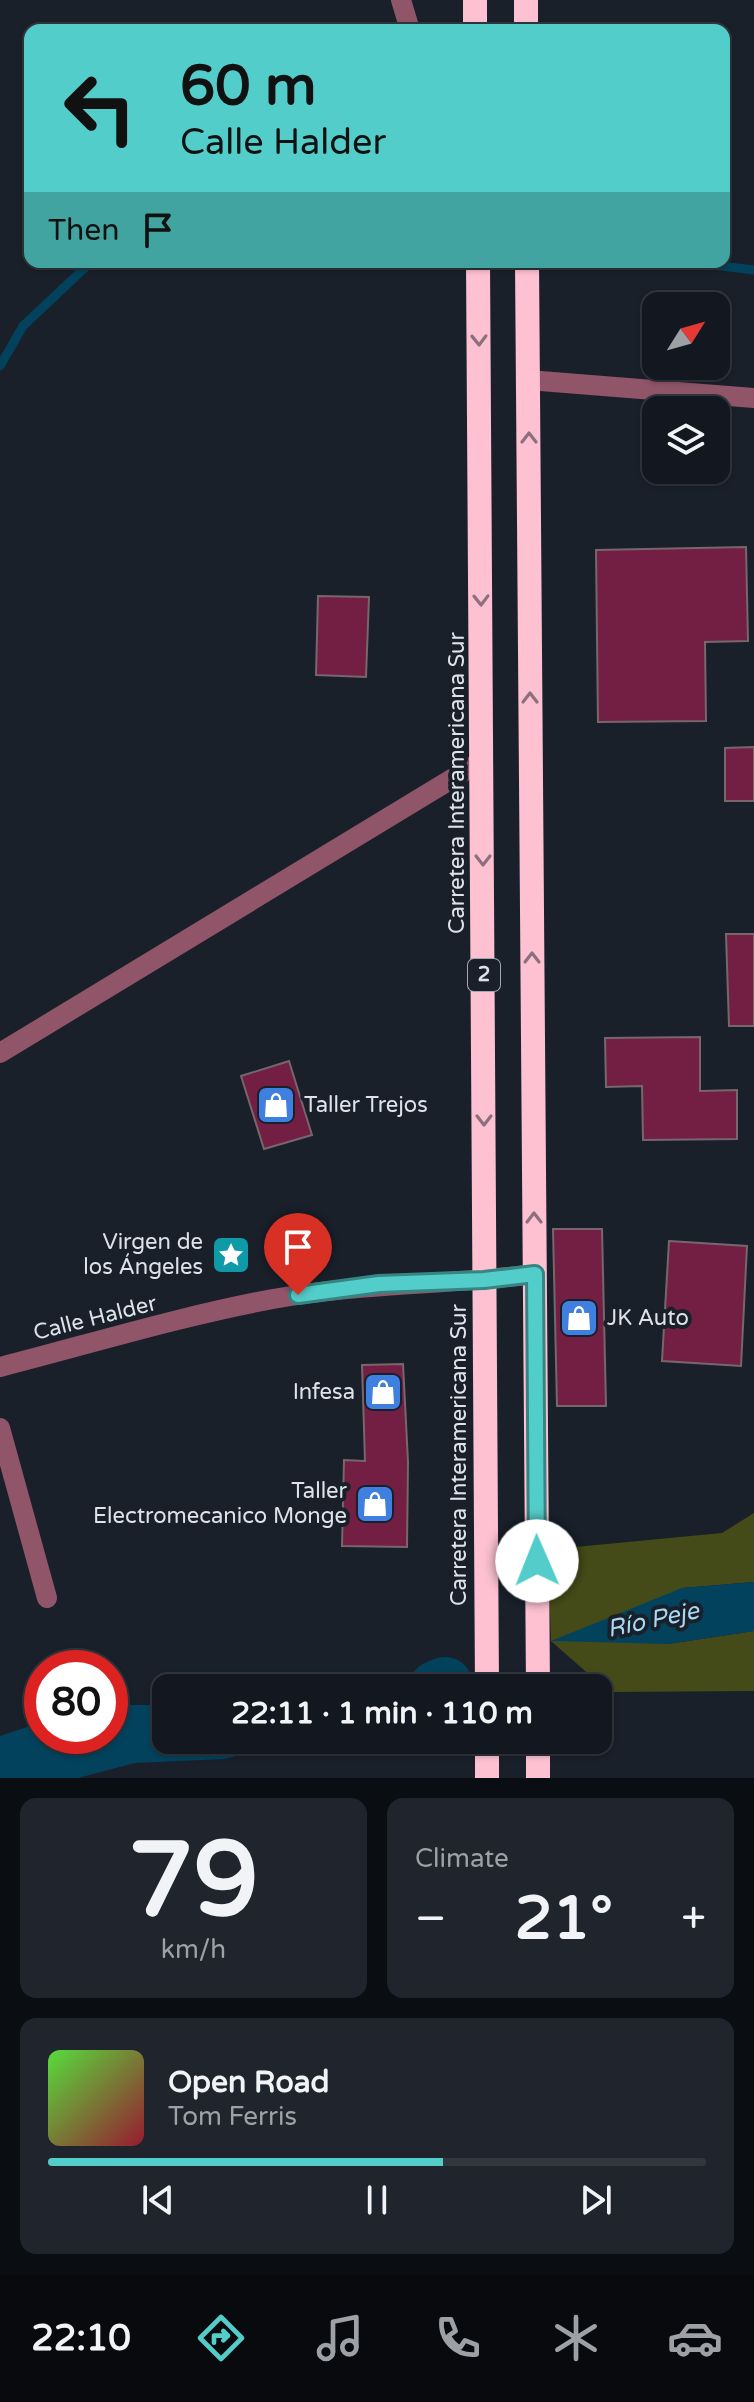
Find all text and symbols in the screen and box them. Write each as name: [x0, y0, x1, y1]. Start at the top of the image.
text: 60 m: [180, 53, 316, 120]
icon: left: [48, 56, 152, 160]
text: Calle Halder: [180, 121, 386, 164]
icon: arrive: [136, 208, 180, 252]
text: Then: [48, 212, 120, 249]
north arrow: [642, 292, 730, 380]
map controls: [642, 292, 730, 484]
one-way arrow: [470, 334, 487, 347]
button: layers: [642, 396, 730, 484]
one-way arrow: [520, 431, 537, 444]
one-way arrow: [473, 594, 490, 607]
street label: Carretera Interamericana Sur: [444, 632, 470, 934]
one-way arrow: [522, 691, 539, 704]
one-way arrow: [474, 854, 492, 867]
one-way arrow: [523, 951, 541, 964]
road number: 2: [468, 959, 500, 991]
shop icon: Taller Trejos: [255, 1084, 297, 1126]
place label: Taller Trejos: [304, 1092, 428, 1118]
one-way arrow: [475, 1114, 493, 1127]
one-way arrow: [525, 1211, 543, 1224]
pin: [264, 1213, 332, 1295]
icon: arrive: [276, 1225, 320, 1269]
place label: Virgen de los Ángeles: [83, 1229, 203, 1280]
place icon: Virgen de los Ángeles: [210, 1234, 252, 1276]
street label: Calle Halder: [31, 1290, 160, 1346]
shop icon: JK Auto: [558, 1297, 600, 1339]
street label: Carretera Interamericana Sur: [446, 1304, 472, 1606]
place label: JK Auto: [607, 1305, 689, 1331]
shop icon: Infesa: [362, 1371, 404, 1413]
place label: Infesa: [293, 1379, 355, 1405]
place label: Taller Electromecanico Monge: [93, 1478, 348, 1529]
shop icon: Taller Electromecanico Monge: [354, 1483, 396, 1525]
position arrow: [495, 1519, 579, 1603]
water label: Río Peje: [605, 1596, 703, 1644]
speed limit sign: 80: [24, 1650, 128, 1754]
text: 22:11 · 1 min · 110 m: [231, 1695, 533, 1732]
text: 79: [128, 1819, 259, 1944]
text: Climate: [415, 1843, 509, 1874]
text: 21°: [515, 1883, 613, 1955]
text: −: [415, 1893, 446, 1946]
text: +: [681, 1893, 706, 1946]
text: km/h: [161, 1934, 226, 1965]
text: Open Road: [168, 2064, 329, 2101]
text: Tom Ferris: [168, 2101, 297, 2132]
icon: previous: [136, 2178, 180, 2222]
icon: pause: [355, 2178, 399, 2222]
icon: next: [574, 2178, 618, 2222]
icon: directions: [193, 2310, 249, 2366]
icon: music: [312, 2310, 368, 2366]
icon: phone: [430, 2310, 486, 2366]
icon: climate: [548, 2310, 604, 2366]
icon: car: [667, 2310, 723, 2366]
text: 22:10: [31, 2317, 131, 2360]

